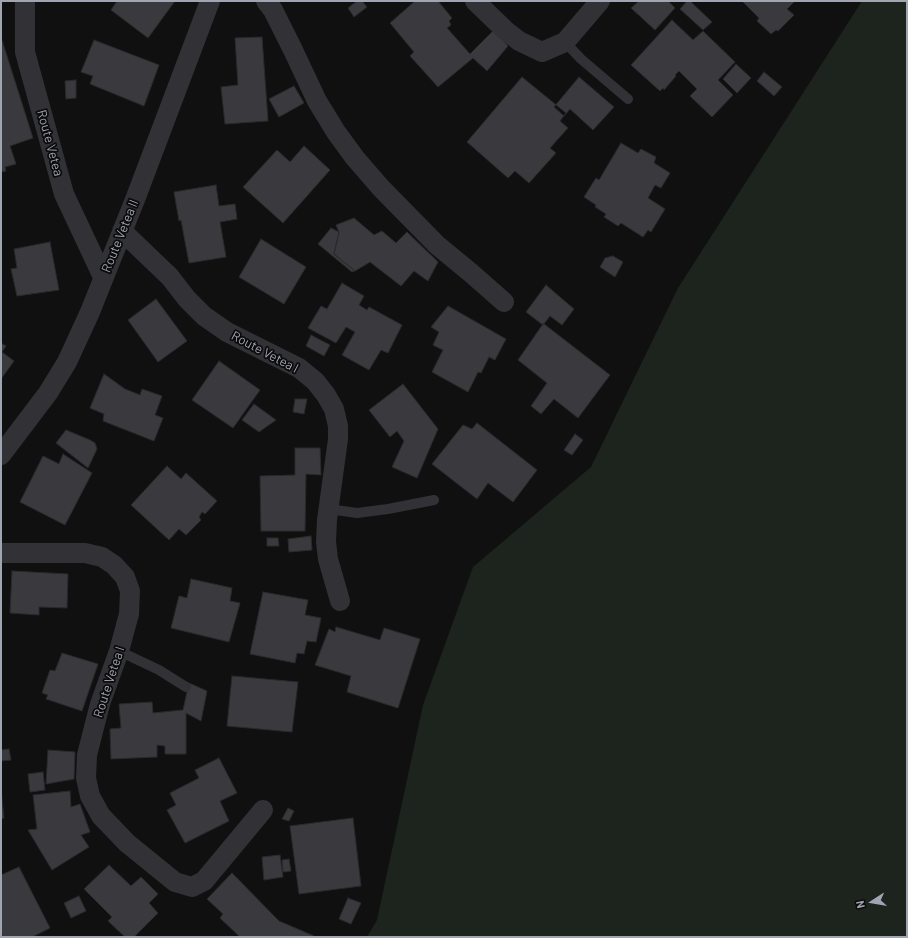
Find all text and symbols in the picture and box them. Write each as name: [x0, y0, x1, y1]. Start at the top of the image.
street label: Route Vetea: [34, 108, 66, 178]
street label: Route Vetea II: [98, 197, 142, 275]
street label: Route Vetea I: [229, 328, 301, 376]
street label: Route Vetea I: [90, 644, 128, 720]
north arrow: [852, 882, 892, 922]
text: N: [853, 900, 867, 910]

